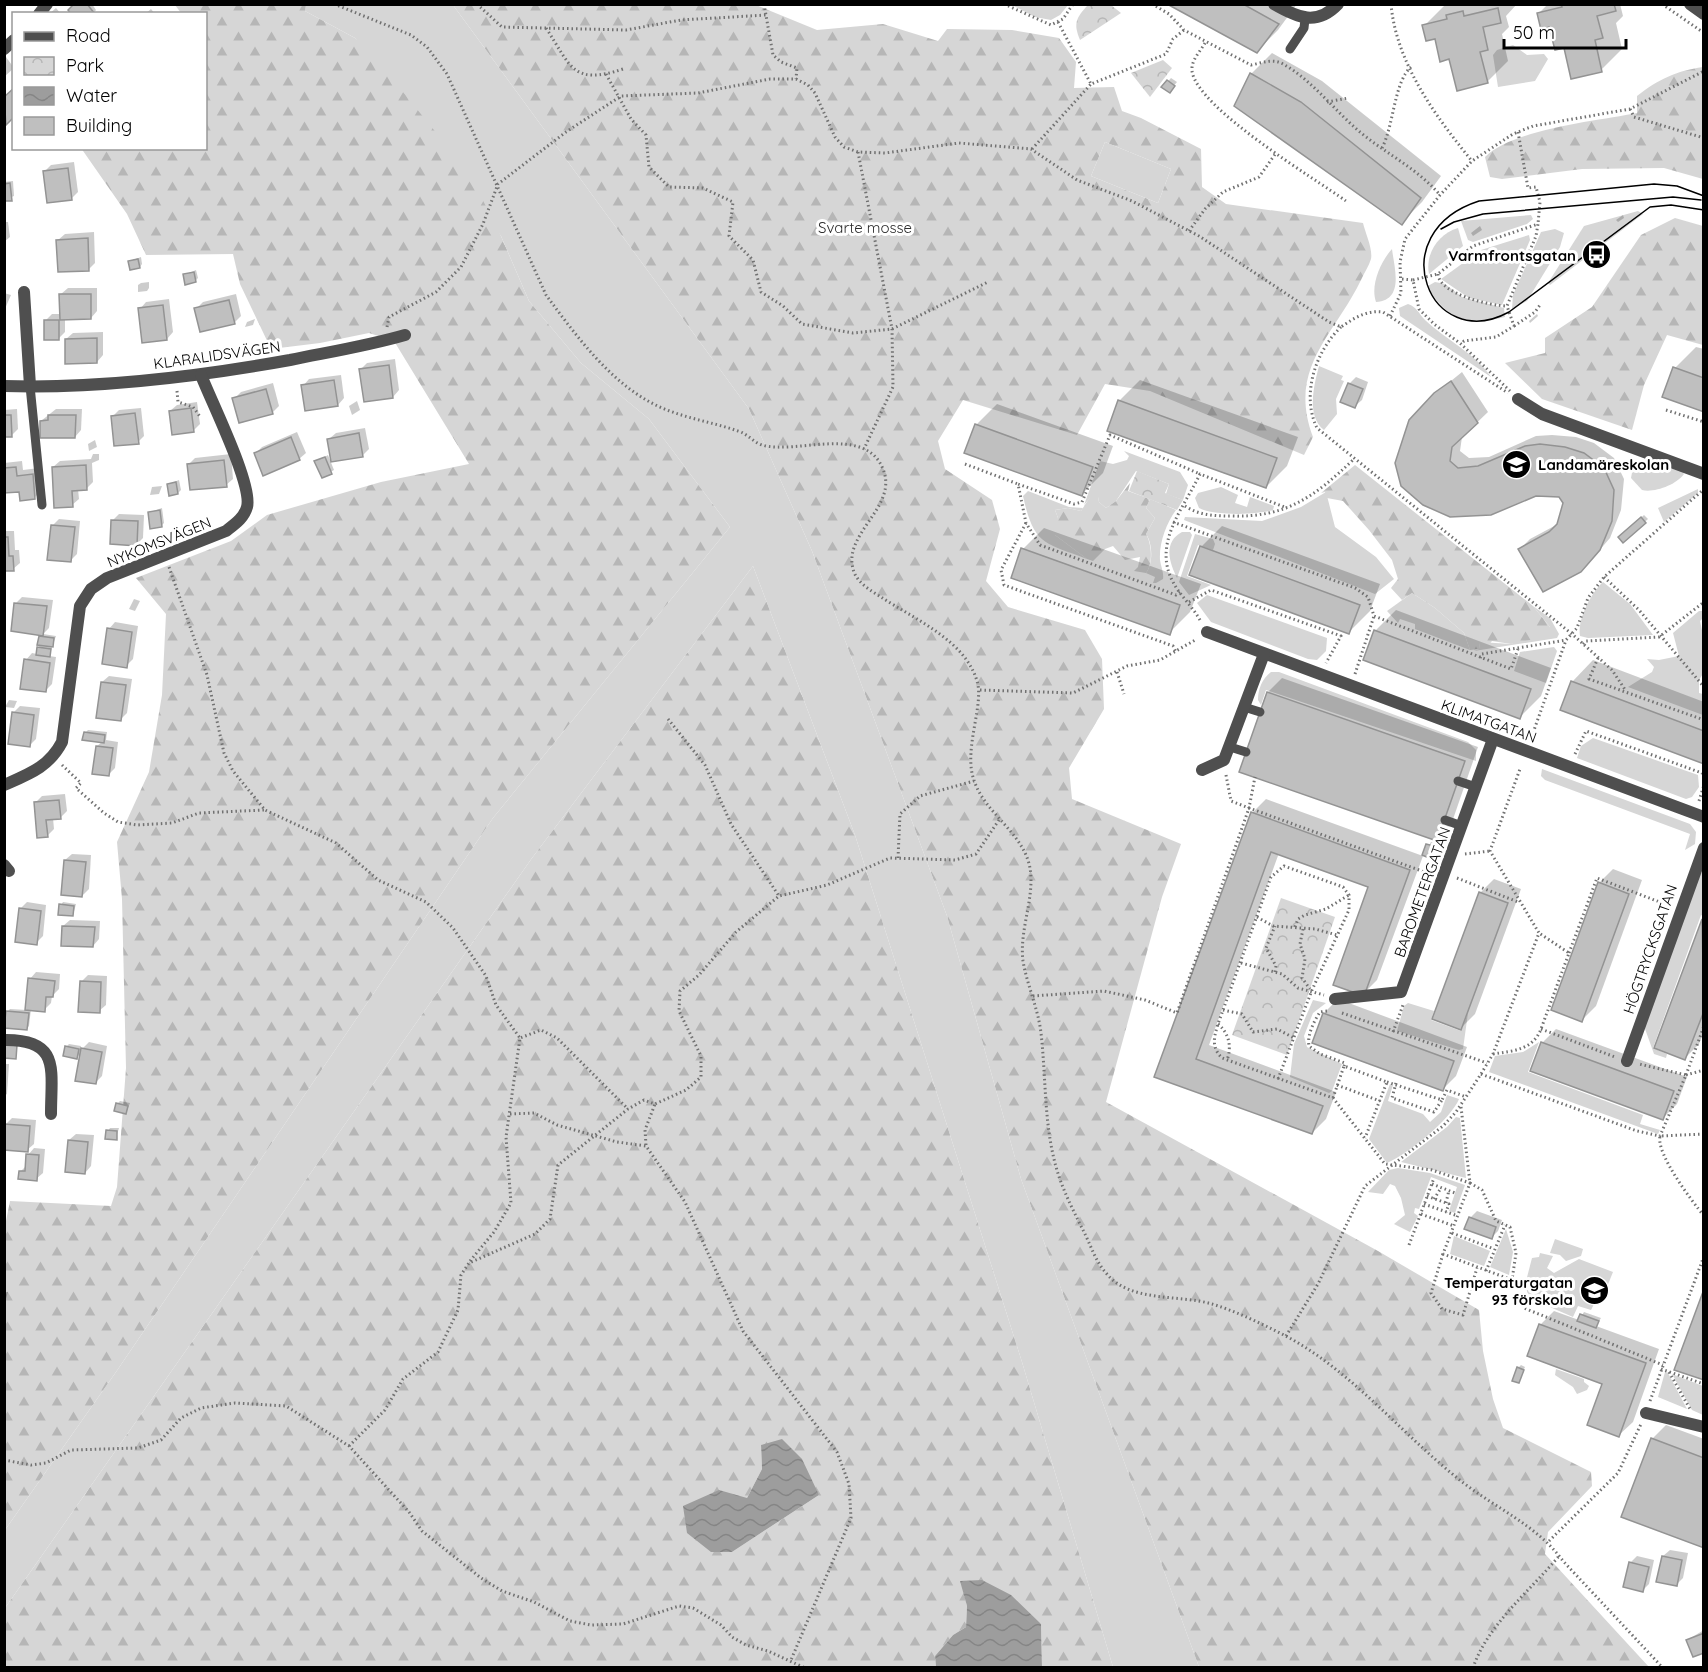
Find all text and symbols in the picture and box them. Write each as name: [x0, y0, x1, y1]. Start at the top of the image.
legend: [12, 12, 207, 150]
scale bar: [1504, 12, 1626, 50]
text: 50 m: [1513, 21, 1555, 44]
text: Road: [66, 24, 111, 47]
text: Park: [66, 54, 104, 77]
text: Water: [66, 84, 117, 107]
text: Building: [66, 114, 132, 137]
park label: Svarte mosse: [818, 218, 912, 237]
bus stop icon: Varmfrontsgatan: [1581, 239, 1613, 271]
place label: Varmfrontsgatan: [1448, 246, 1576, 265]
street label: KLARALIDSVÄGEN: [152, 337, 282, 373]
school or university icon: Landamäreskolan: [1501, 448, 1533, 480]
place label: Landamäreskolan: [1538, 455, 1669, 474]
street label: NYKOMSVÄGEN: [104, 512, 214, 572]
street label: KLIMATGATAN: [1439, 695, 1539, 747]
street label: BAROMETERGATAN: [1390, 824, 1454, 960]
street label: HÖGTRYCKSGATAN: [1619, 882, 1681, 1016]
place label: Temperaturgatan 93 förskola: [1444, 1273, 1573, 1309]
school or university icon: Temperaturgatan 93 förskola: [1578, 1275, 1610, 1307]

